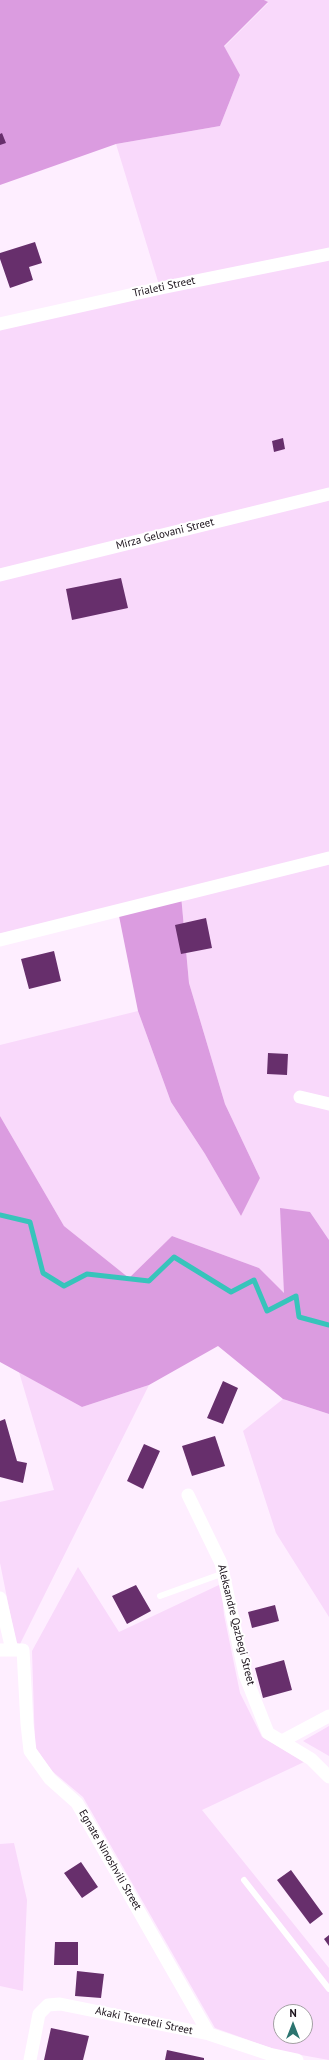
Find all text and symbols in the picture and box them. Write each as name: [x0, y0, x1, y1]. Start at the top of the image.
street label: Trialeti Street: [132, 274, 196, 300]
street label: Mirza Gelovani Street: [115, 515, 215, 553]
street label: Aleksandre Qazbegi Street: [215, 1563, 257, 1687]
street label: Egnate Ninoshvili Street: [76, 1807, 144, 1913]
street label: Akaki Tsereteli Street: [94, 2004, 194, 2038]
north arrow: [273, 2004, 313, 2044]
text: N: [289, 2006, 297, 2020]

